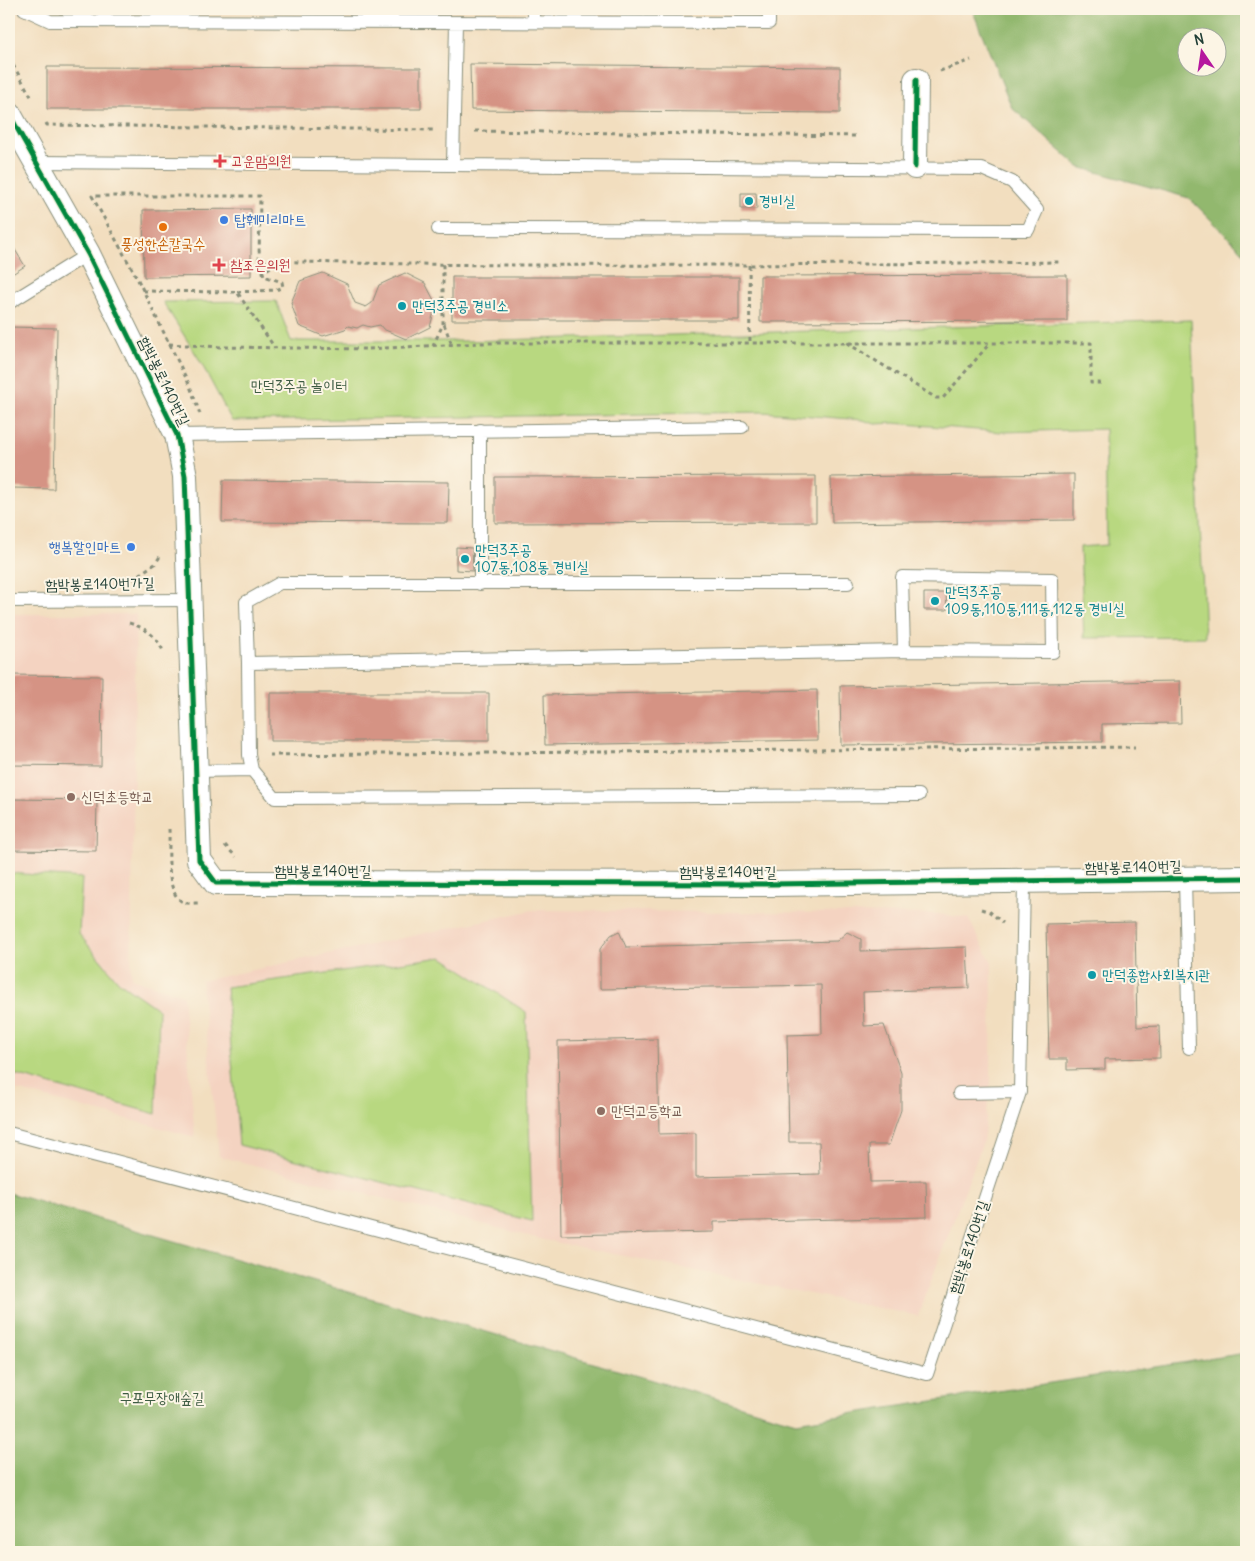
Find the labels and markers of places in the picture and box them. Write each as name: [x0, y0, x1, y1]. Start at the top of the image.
place label: 고운맘의원: [231, 151, 291, 170]
marker: 고운맘의원: [213, 154, 227, 168]
place label: 경비실: [759, 191, 795, 210]
marker: 경비실: [743, 195, 755, 207]
place label: 탑훼미리마트: [234, 210, 306, 229]
marker: 탑훼미리마트: [218, 214, 230, 226]
marker: 풍성한손칼국수: [157, 221, 169, 233]
place label: 풍성한손칼국수: [121, 234, 205, 253]
place label: 참조은의원: [230, 255, 290, 274]
marker: 참조은의원: [212, 258, 226, 272]
place label: 만덕3주공 경비소: [412, 296, 509, 315]
marker: 만덕3주공 경비소: [396, 300, 408, 312]
place label: 행복할인마트: [49, 537, 121, 556]
place label: 만덕3주공 107동,108동 경비실: [475, 540, 589, 576]
marker: 행복할인마트: [125, 541, 137, 553]
marker: 만덕3주공 107동,108동 경비실: [459, 553, 471, 565]
place label: 만덕3주공 109동,110동,111동,112동 경비실: [945, 582, 1125, 618]
marker: 만덕3주공 109동,110동,111동,112동 경비실: [929, 595, 941, 607]
place label: 신덕초등학교: [81, 787, 153, 806]
marker: 신덕초등학교: [65, 791, 77, 803]
place label: 만덕종합사회복지관: [1102, 965, 1211, 984]
marker: 만덕종합사회복지관: [1086, 969, 1098, 981]
place label: 만덕고등학교: [611, 1101, 683, 1120]
marker: 만덕고등학교: [595, 1105, 607, 1117]

